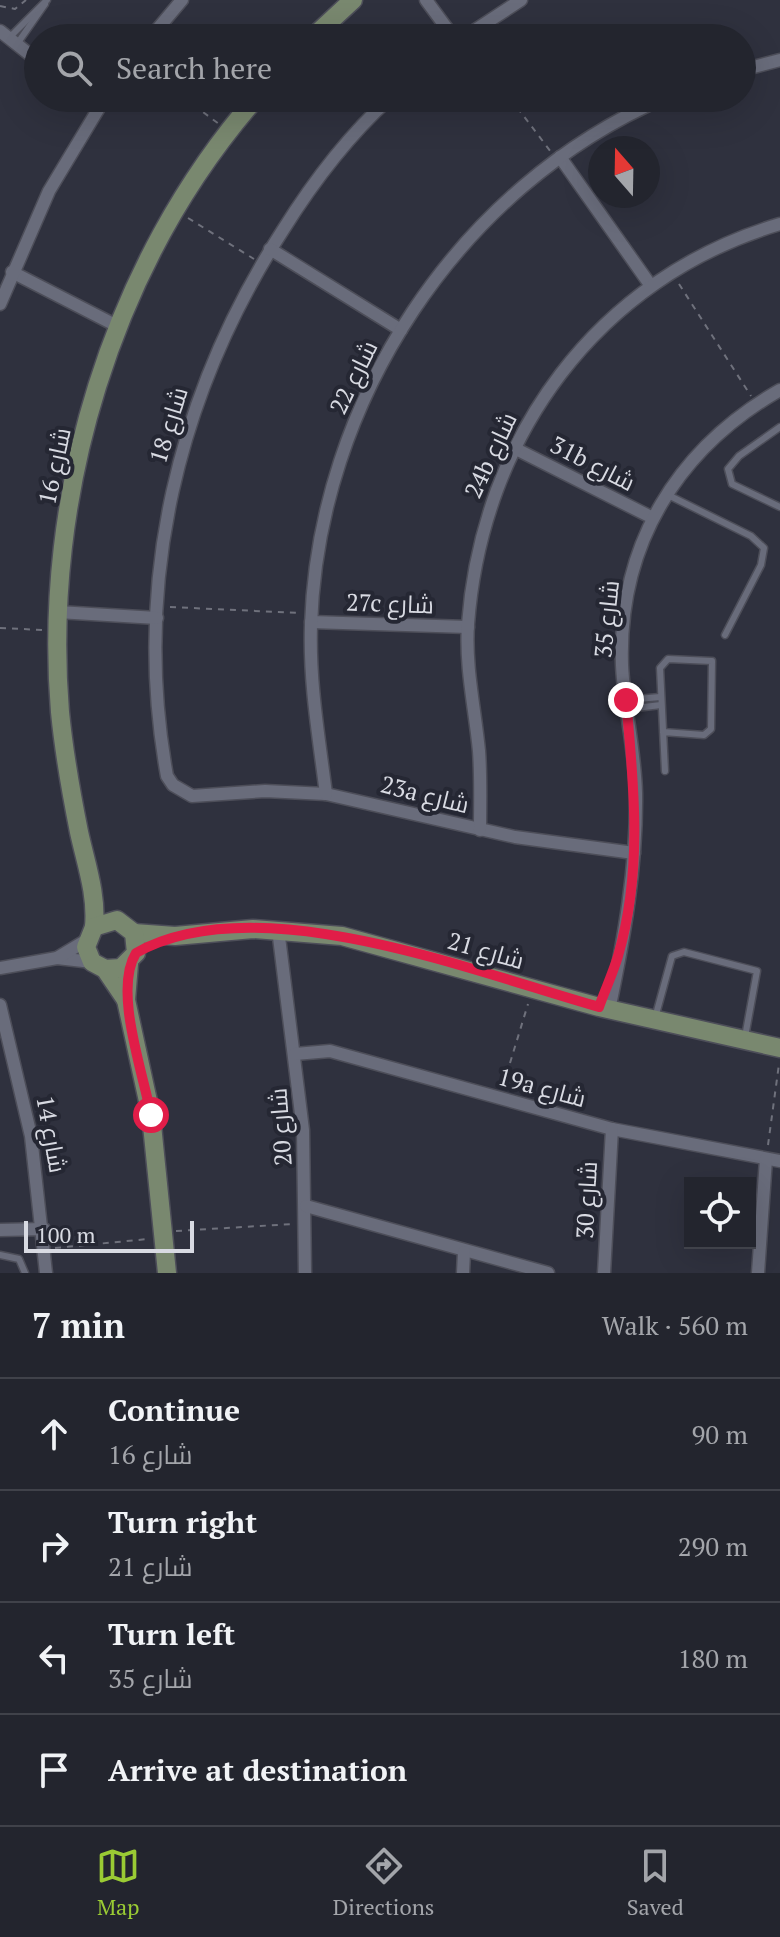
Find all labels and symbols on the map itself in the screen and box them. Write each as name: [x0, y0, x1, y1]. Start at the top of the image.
north arrow: [588, 136, 660, 208]
street label: شارع 22: [322, 335, 385, 419]
street label: شارع 18: [141, 383, 196, 467]
street label: 24b شارع: [456, 407, 525, 503]
street label: شارع 16: [30, 425, 79, 508]
street label: 31b شارع: [545, 428, 641, 499]
street label: شارع 35: [586, 579, 627, 660]
street label: 27c شارع: [346, 585, 434, 622]
route end: [608, 682, 644, 718]
street label: 23a شارع: [377, 768, 473, 821]
street label: شارع 21: [444, 924, 528, 977]
street label: 19a شارع: [494, 1060, 590, 1115]
street label: شارع 20: [261, 1087, 300, 1167]
street label: شارع 14: [28, 1093, 75, 1175]
route start: [133, 1097, 169, 1133]
street label: شارع 30: [568, 1160, 605, 1240]
scale bar: [24, 1217, 194, 1253]

